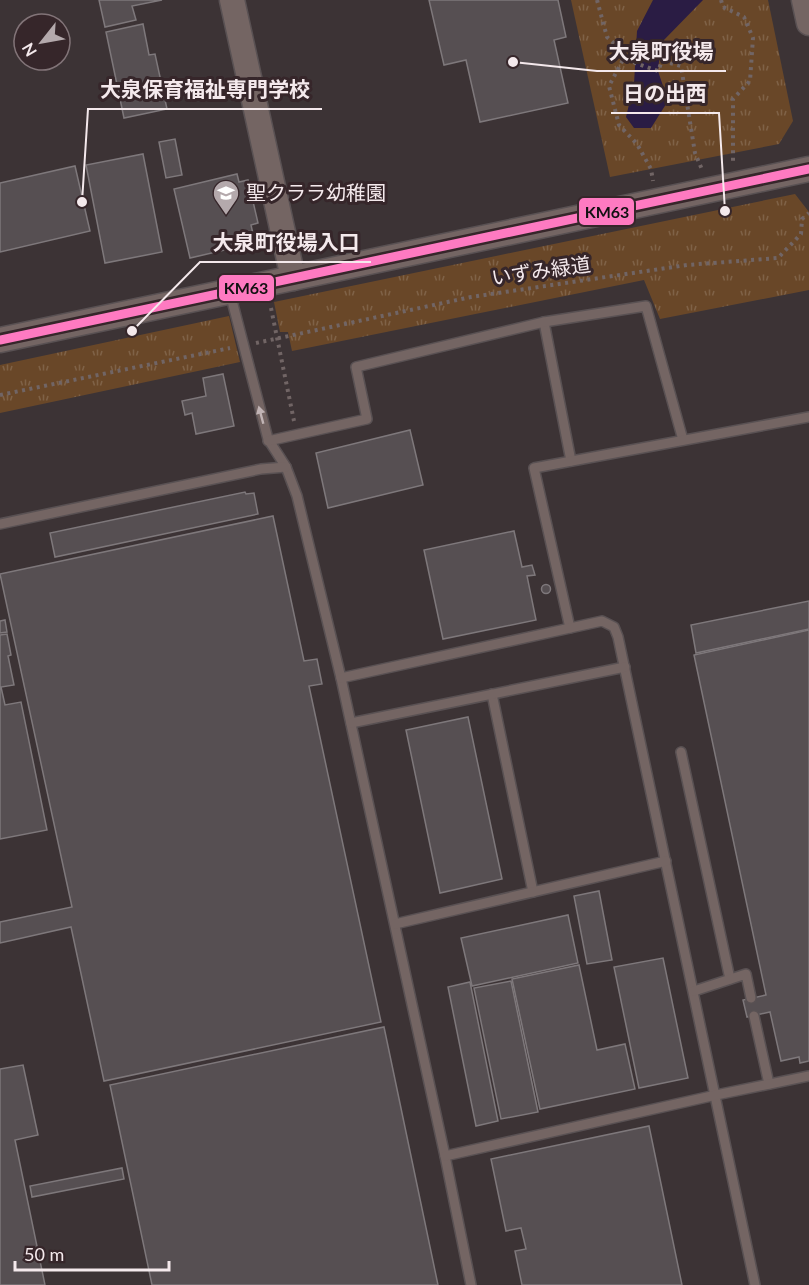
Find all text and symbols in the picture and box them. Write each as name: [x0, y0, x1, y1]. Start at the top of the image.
north arrow: [12, 12, 72, 72]
callout: 大泉町役場: [597, 32, 726, 71]
text: 大泉町役場: [609, 38, 714, 63]
text: N: [17, 40, 40, 60]
callout: 大泉保育福祉専門学校: [88, 70, 322, 109]
callout: 日の出西: [611, 74, 719, 113]
text: 大泉保育福祉専門学校: [100, 76, 310, 101]
text: 日の出西: [623, 80, 707, 105]
school or university icon: 聖クララ幼稚園: [211, 178, 241, 216]
place label: 聖クララ幼稚園: [246, 180, 386, 204]
line badge: KM63: [578, 197, 635, 226]
text: KM63: [585, 202, 629, 221]
callout: 大泉町役場入口: [200, 223, 371, 262]
text: 大泉町役場入口: [213, 229, 360, 254]
street label: いずみ緑道: [490, 251, 592, 289]
line badge: KM63: [218, 274, 275, 302]
text: KM63: [224, 278, 268, 297]
one-way arrow: [256, 406, 265, 424]
scale bar: [15, 1234, 170, 1272]
text: 50 m: [24, 1243, 64, 1265]

